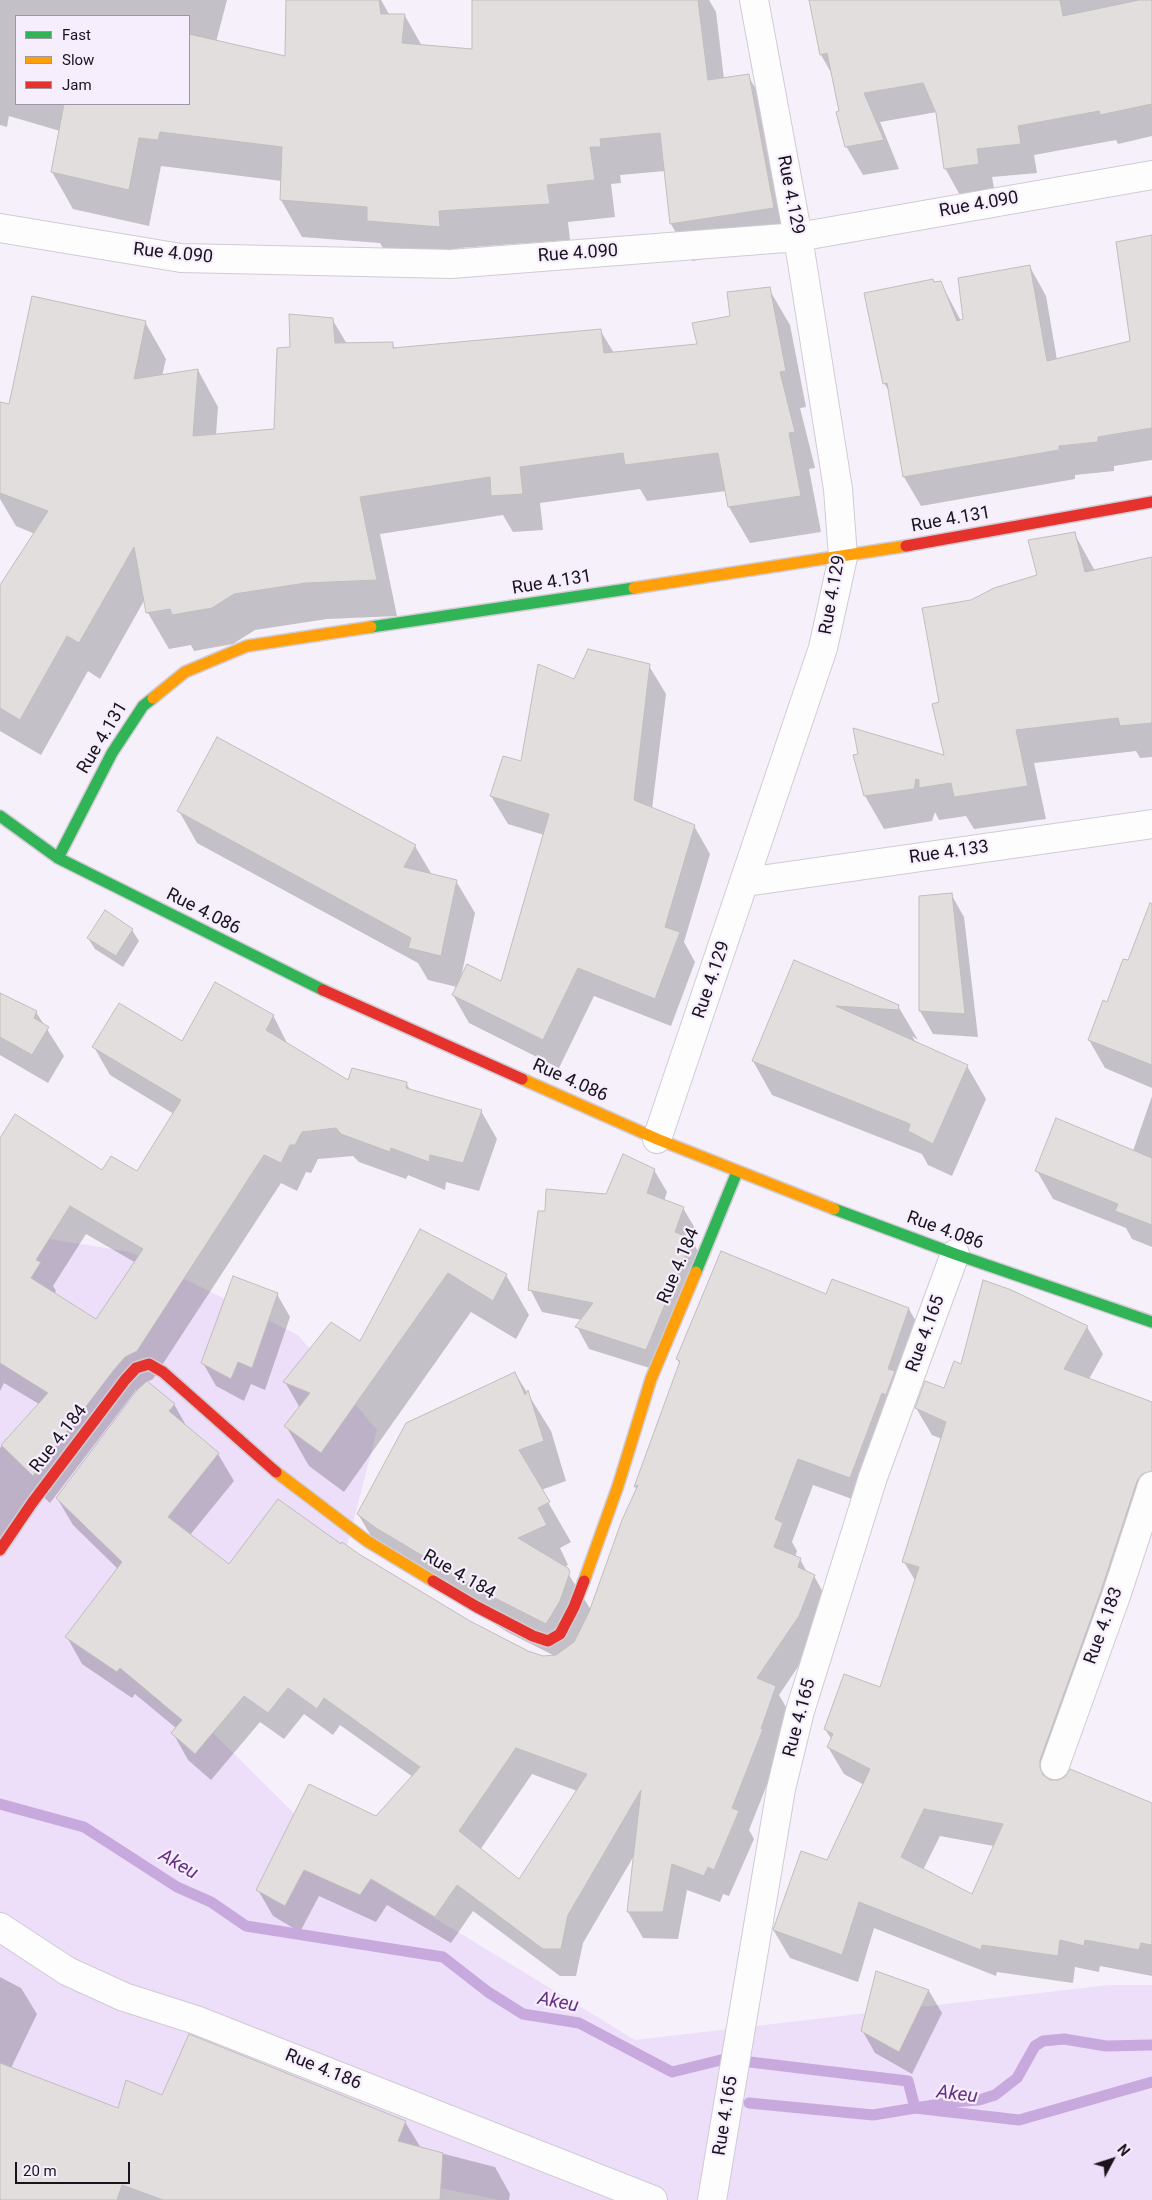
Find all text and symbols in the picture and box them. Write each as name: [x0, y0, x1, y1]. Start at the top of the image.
legend: [15, 15, 190, 105]
text: Fast: [62, 26, 91, 44]
text: Slow: [62, 51, 94, 69]
text: Jam: [62, 76, 92, 94]
street label: Rue 4.129: [772, 154, 808, 236]
street label: Rue 4.090: [938, 187, 1020, 223]
street label: Rue 4.090: [132, 239, 214, 269]
street label: Rue 4.090: [537, 240, 619, 268]
street label: Rue 4.131: [910, 502, 992, 538]
street label: Rue 4.129: [815, 554, 851, 636]
street label: Rue 4.131: [511, 566, 593, 600]
street label: Rue 4.131: [73, 698, 133, 778]
street label: Rue 4.133: [908, 837, 990, 869]
street label: Rue 4.086: [162, 884, 244, 940]
street label: Rue 4.129: [689, 939, 735, 1021]
street label: Rue 4.086: [529, 1055, 611, 1107]
street label: Rue 4.086: [904, 1207, 986, 1255]
street label: Rue 4.184: [653, 1225, 705, 1307]
street label: Rue 4.165: [902, 1293, 950, 1375]
street label: Rue 4.184: [26, 1401, 92, 1477]
street label: Rue 4.184: [419, 1546, 499, 1604]
street label: Rue 4.183: [1080, 1585, 1128, 1667]
street label: Rue 4.165: [779, 1676, 821, 1760]
water label: Akeu: [154, 1845, 202, 1885]
water label: Akeu: [536, 1988, 580, 2018]
street label: Rue 4.186: [282, 2045, 364, 2095]
street label: Rue 4.165: [709, 2075, 743, 2157]
water label: Akeu: [935, 2081, 979, 2109]
north arrow: [1087, 2135, 1137, 2185]
text: N: [1114, 2141, 1133, 2159]
scale bar: [18, 2152, 132, 2184]
text: 20 m: [23, 2162, 57, 2180]

